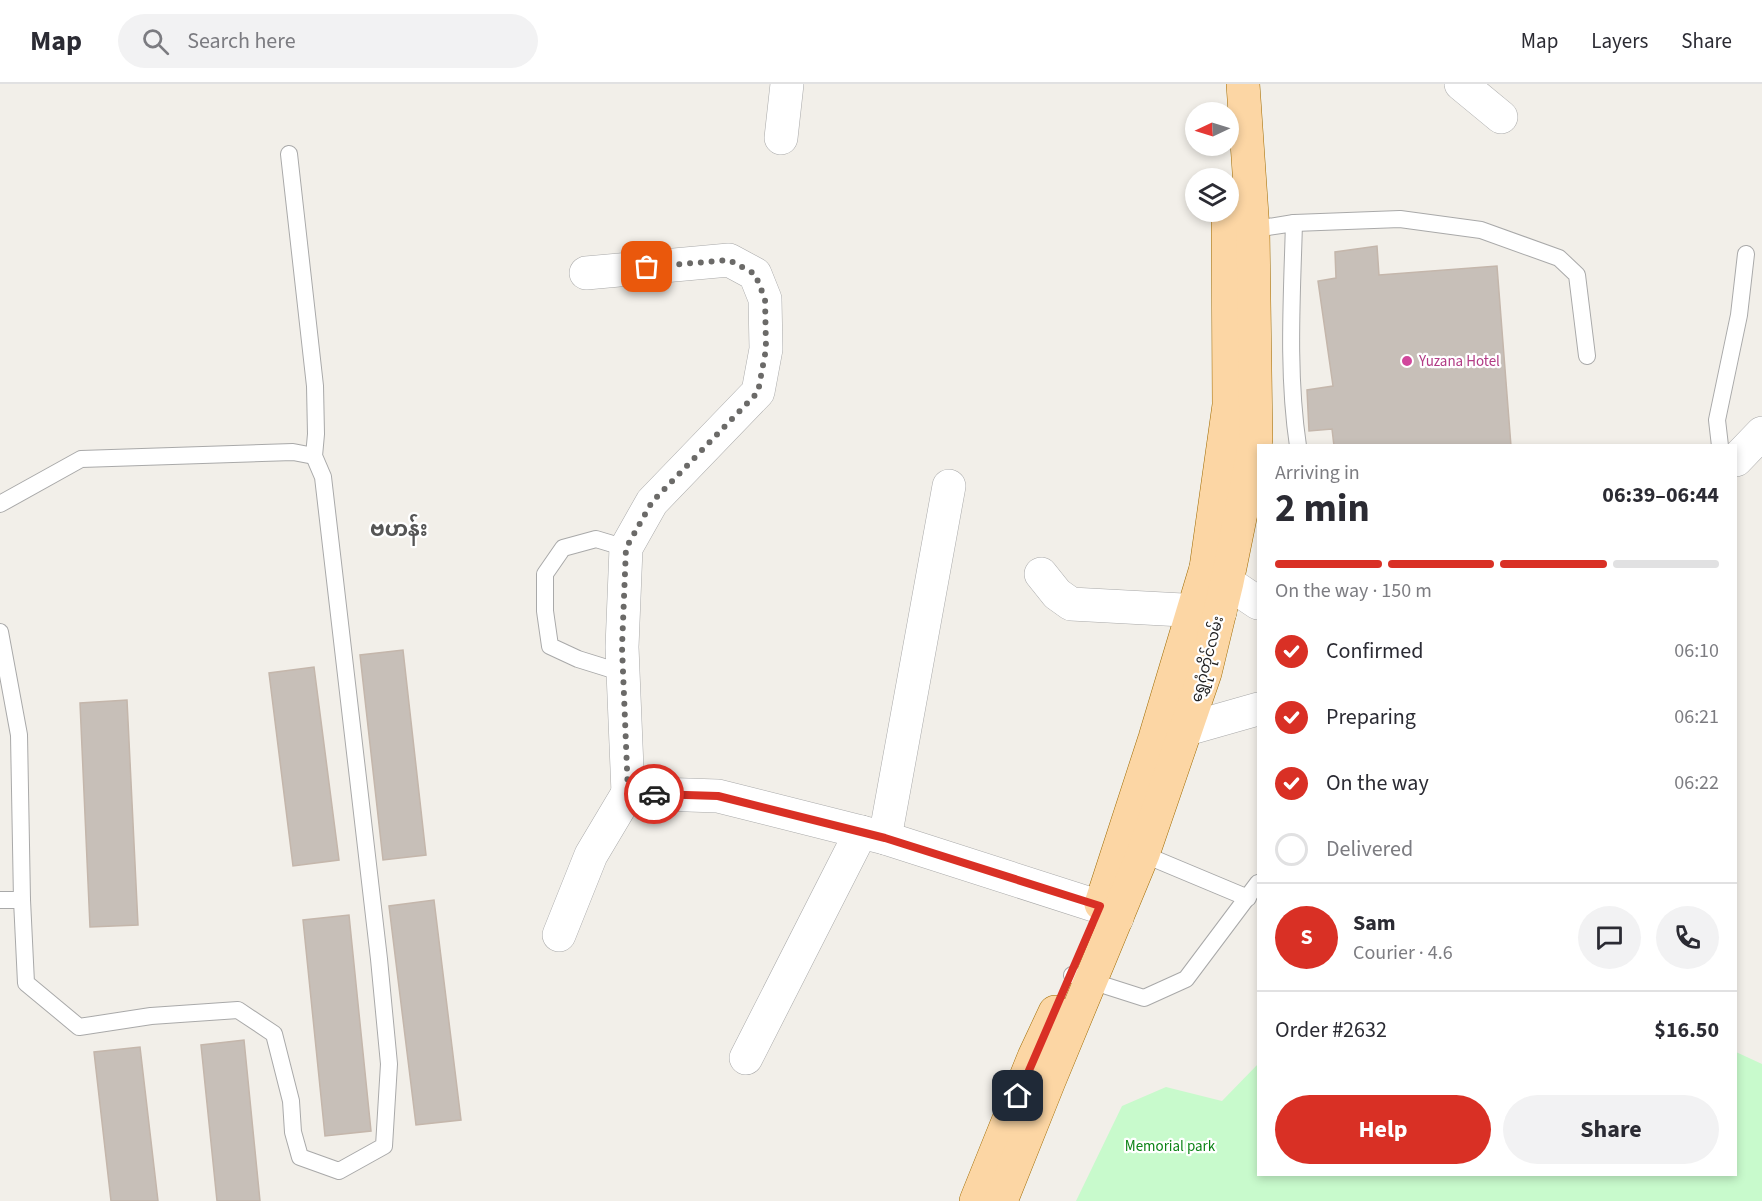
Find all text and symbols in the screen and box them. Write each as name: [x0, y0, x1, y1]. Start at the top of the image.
search box: [118, 14, 538, 68]
text: Map: [30, 21, 82, 61]
icon: search: [139, 25, 172, 58]
text: Search here: [187, 25, 296, 57]
text: Map: [1521, 26, 1558, 56]
text: Layers: [1591, 26, 1648, 56]
text: Share: [1681, 26, 1732, 56]
north arrow: [1185, 102, 1239, 156]
map controls: [1185, 102, 1239, 222]
button: layers: [1185, 168, 1239, 222]
pin: [621, 241, 672, 292]
icon: bag: [630, 250, 663, 283]
place label: Yuzana Hotel: [1418, 351, 1500, 372]
marker: Yuzana Hotel: [1400, 354, 1414, 368]
text: Arriving in: [1275, 459, 1360, 487]
text: 06:39–06:44: [1602, 479, 1719, 511]
text: 2 min: [1275, 481, 1370, 537]
district label: ဗဟန်း: [370, 513, 428, 546]
text: On the way · 150 m: [1275, 577, 1432, 605]
street label: ရွှေဂုံတိုင်လမ်း: [1186, 614, 1230, 705]
icon: check: [1275, 635, 1308, 668]
text: Confirmed: [1326, 635, 1423, 667]
text: 06:10: [1674, 637, 1719, 665]
icon: check: [1275, 701, 1308, 734]
text: Preparing: [1326, 701, 1416, 733]
text: 06:21: [1674, 703, 1719, 731]
courier: [624, 764, 684, 824]
icon: check: [1275, 767, 1308, 800]
text: On the way: [1326, 767, 1429, 799]
text: 06:22: [1674, 769, 1719, 797]
icon: car: [638, 778, 671, 811]
text: Delivered: [1326, 833, 1413, 865]
button: chat: [1578, 906, 1641, 969]
button: phone: [1656, 906, 1719, 969]
text: Sam: [1353, 907, 1396, 939]
text: S: [1300, 921, 1313, 953]
text: Courier · 4.6: [1353, 939, 1453, 967]
text: Order #2632: [1275, 1014, 1387, 1046]
text: $16.50: [1654, 1014, 1719, 1046]
pin: [992, 1070, 1043, 1121]
icon: home: [1001, 1079, 1034, 1112]
button: Help: [1275, 1095, 1491, 1164]
button: Share: [1503, 1095, 1719, 1164]
park label: Memorial park: [1125, 1136, 1216, 1157]

